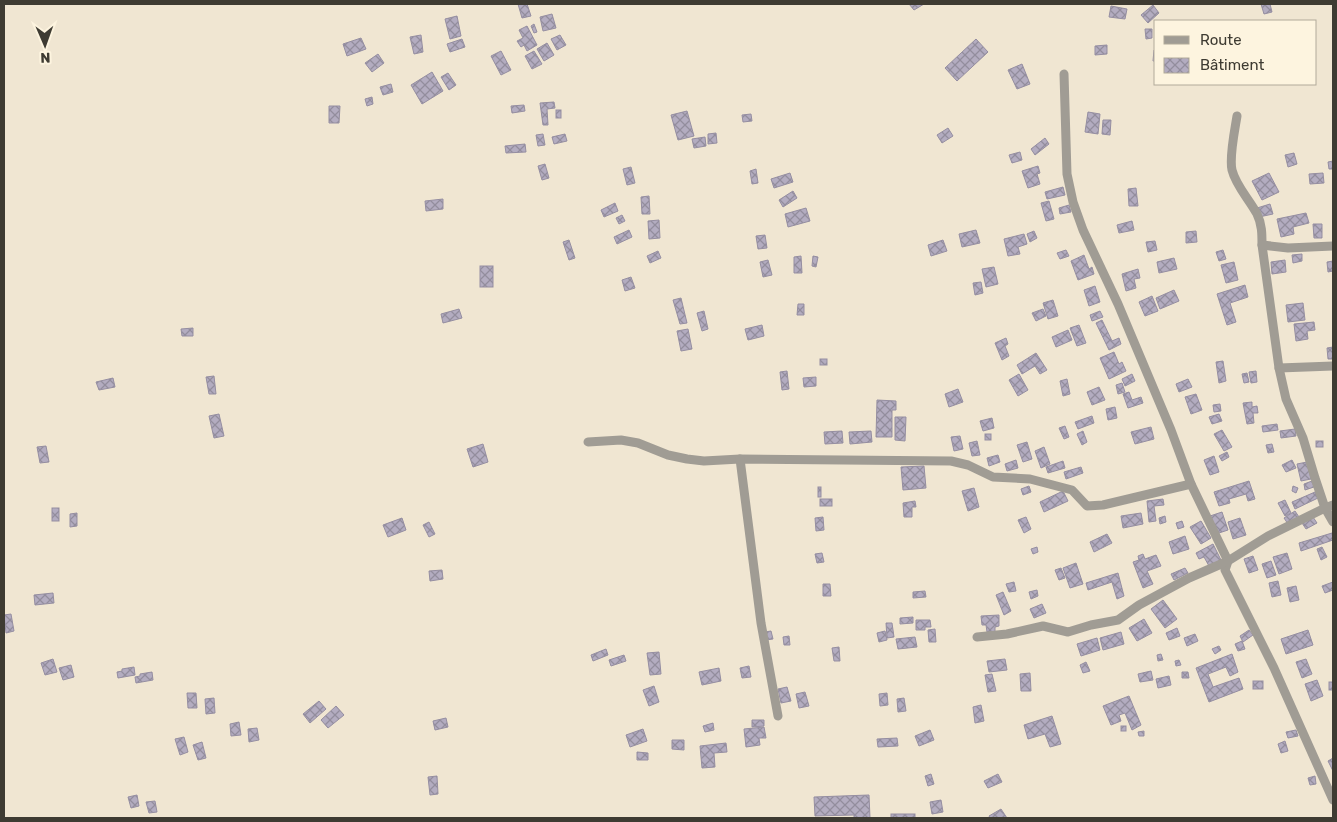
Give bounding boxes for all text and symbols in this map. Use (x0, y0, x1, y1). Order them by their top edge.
north arrow (20, 20, 70, 70)
legend (1154, 20, 1317, 85)
text: Route (1200, 31, 1242, 49)
text: N (40, 49, 51, 66)
text: Bâtiment (1200, 56, 1264, 74)

